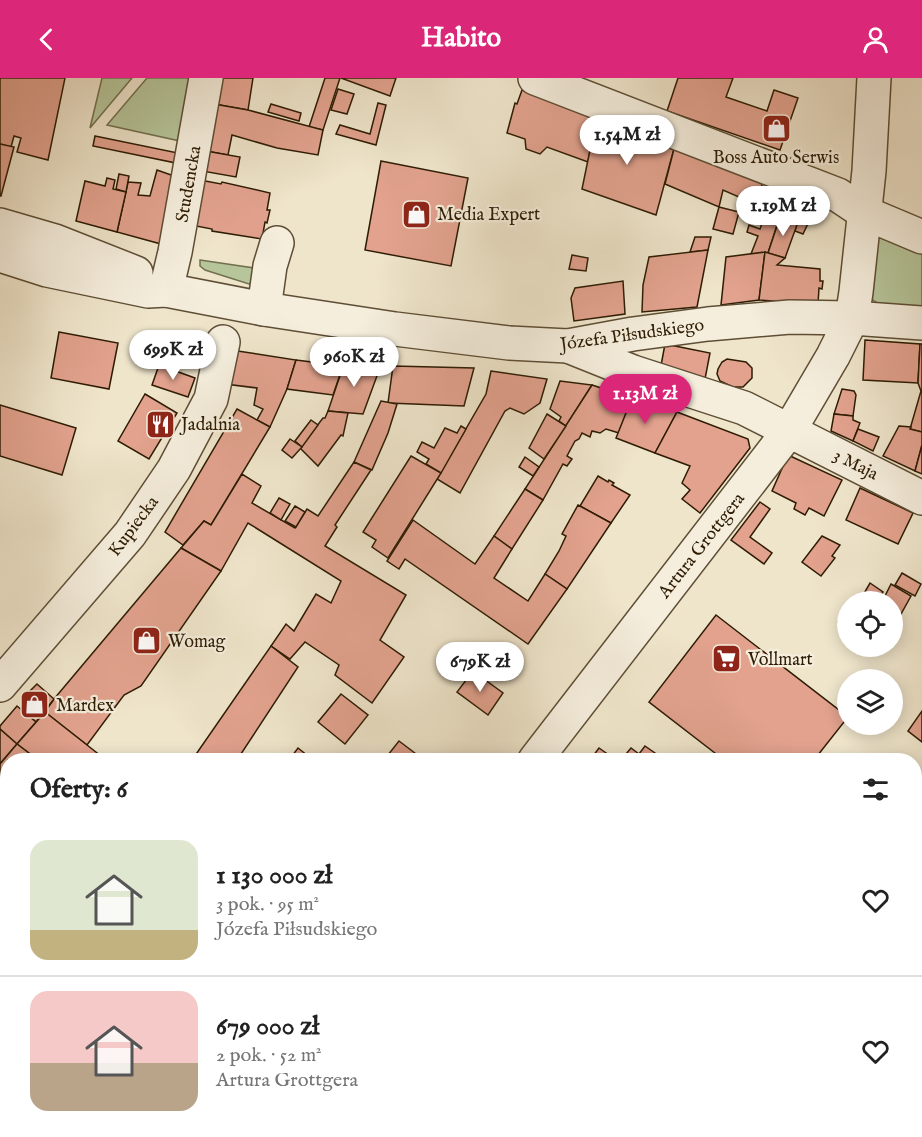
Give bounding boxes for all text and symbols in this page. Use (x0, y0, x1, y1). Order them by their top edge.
text: Habito (421, 22, 501, 56)
icon: back (30, 23, 63, 56)
icon: person (859, 23, 892, 56)
shop icon: Boss Auto Serwis (760, 112, 792, 144)
pin: 1.54M zł (565, 115, 689, 166)
text: 1.54M zł (594, 122, 660, 147)
street label: Studencka (171, 144, 208, 224)
place label: Boss Auto Serwis (713, 147, 839, 170)
pin: 1.19M zł (721, 186, 845, 237)
text: 1.19M zł (750, 193, 816, 218)
shop icon: Media Expert (400, 198, 432, 230)
place label: Media Expert (437, 204, 540, 227)
street label: Józefa Piłsudskiego (557, 314, 706, 357)
pin: 699K zł (118, 330, 228, 381)
text: 699K zł (143, 337, 203, 362)
pin: 960K zł (299, 337, 409, 388)
text: 960K zł (324, 344, 384, 369)
pin: 1.13M zł (583, 374, 707, 425)
text: 1.13M zł (613, 381, 677, 406)
restaurant icon: Jadalnia (144, 408, 176, 440)
place label: Jadalnia (179, 414, 240, 437)
street label: 3 Maja (829, 444, 882, 486)
street label: Artura Grottgera (653, 488, 751, 604)
street label: Kupiecka (104, 492, 165, 562)
map controls (837, 591, 903, 735)
button: locate (837, 591, 903, 657)
shop icon: Womag (131, 625, 163, 657)
place label: Womag (168, 631, 226, 654)
pin: 679K zł (425, 642, 535, 693)
supermarket icon: Vollmart (711, 643, 743, 675)
text: 679K zł (450, 649, 510, 674)
place label: Vollmart (747, 649, 813, 672)
button: layers (837, 669, 903, 735)
shop icon: Mardex (19, 689, 51, 721)
place label: Mardex (56, 695, 114, 718)
text: Oferty: 6 (30, 773, 127, 806)
icon: filters (859, 773, 892, 806)
text: 1 130 000 zł (216, 859, 332, 892)
icon: home (78, 864, 150, 936)
icon: heart (859, 884, 892, 917)
text: 3 pok. · 95 m² (216, 892, 319, 917)
text: Józefa Piłsudskiego (216, 917, 377, 942)
text: 679 000 zł (216, 1010, 319, 1043)
icon: home (78, 1015, 150, 1087)
icon: heart (859, 1035, 892, 1068)
text: 2 pok. · 52 m² (216, 1043, 322, 1068)
text: Artura Grottgera (216, 1068, 358, 1093)

